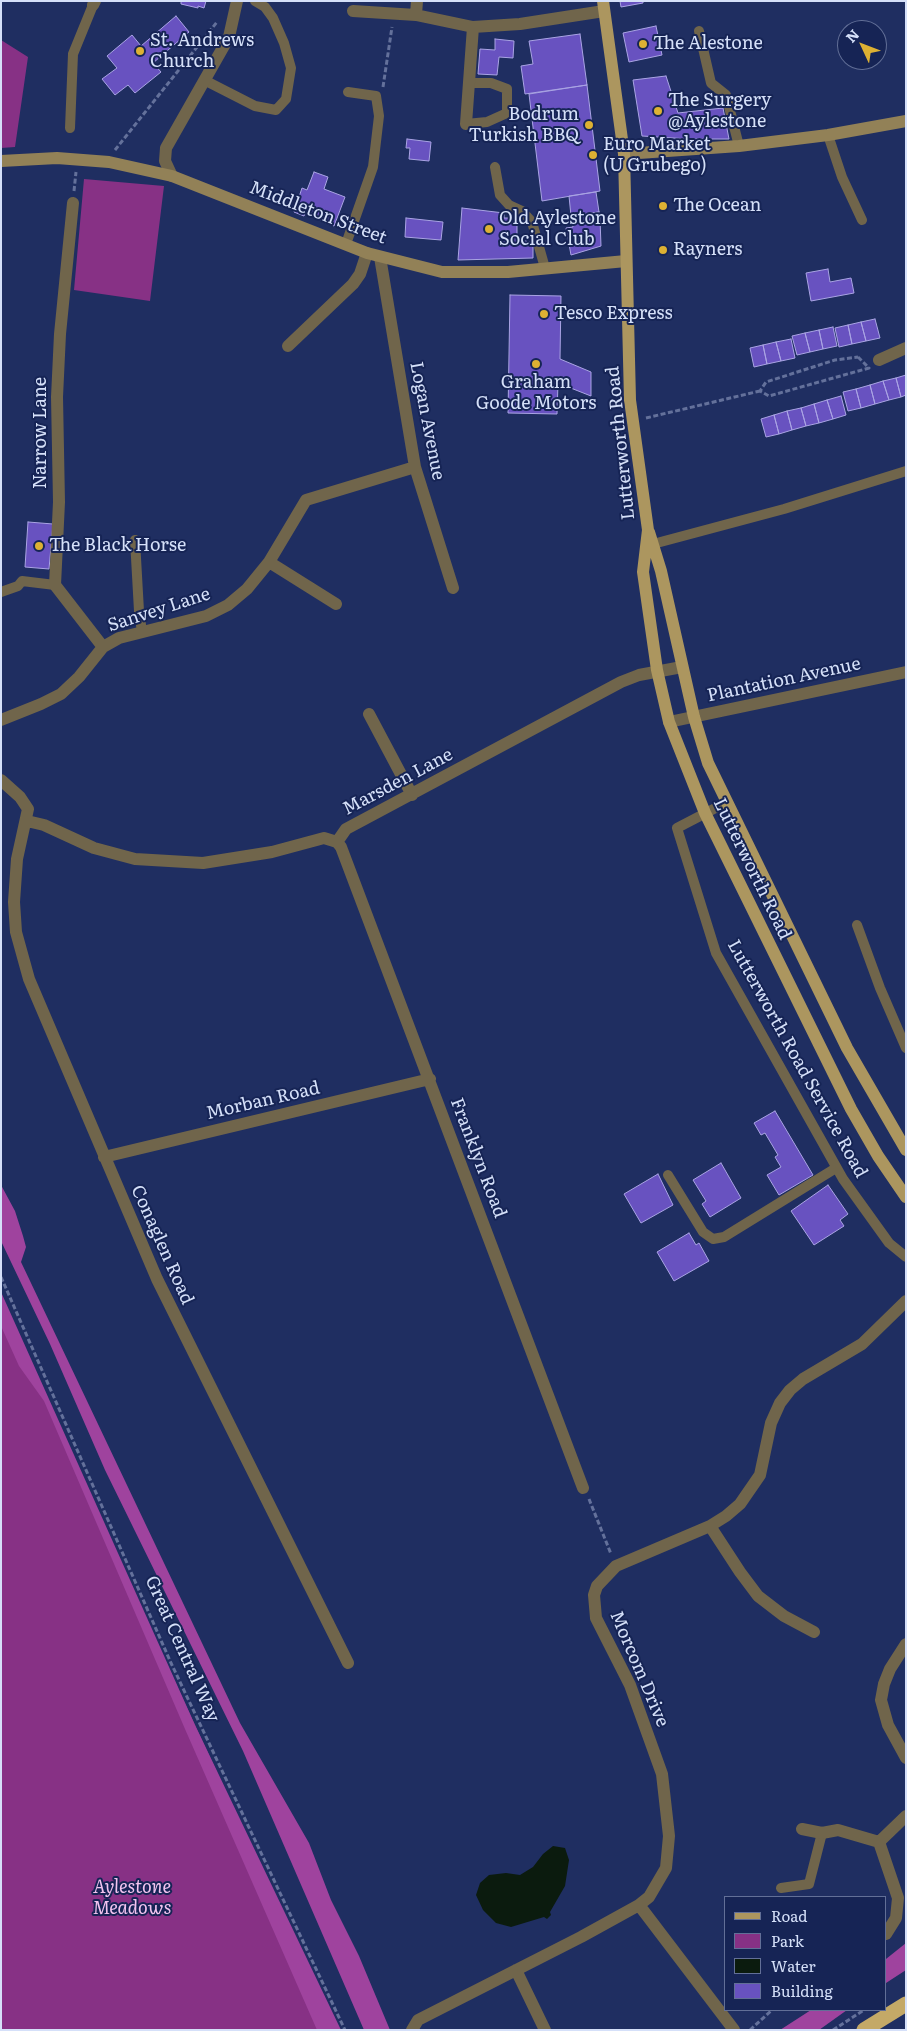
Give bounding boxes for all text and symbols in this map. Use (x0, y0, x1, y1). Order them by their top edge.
north arrow (837, 20, 887, 70)
text: N (840, 24, 863, 47)
place label: St. Andrews Church (150, 30, 254, 72)
place label: The Alestone (653, 33, 763, 55)
marker: The Alestone (637, 38, 649, 50)
marker: St. Andrews Church (134, 45, 146, 57)
place label: The Surgery @Aylestone (668, 90, 771, 132)
place label: Bodrum Turkish BBQ (468, 104, 579, 146)
marker: The Surgery @Aylestone (652, 105, 664, 117)
marker: Bodrum Turkish BBQ (583, 119, 595, 131)
place label: Euro Market (U Grubego) (603, 134, 711, 176)
marker: Euro Market (U Grubego) (587, 149, 599, 161)
street label: Middleton Street (246, 177, 390, 249)
place label: The Ocean (673, 195, 761, 217)
marker: The Ocean (657, 200, 669, 212)
place label: Old Aylestone Social Club (499, 208, 616, 250)
marker: Old Aylestone Social Club (483, 223, 495, 235)
place label: Rayners (673, 239, 742, 261)
marker: Rayners (657, 244, 669, 256)
place label: Tesco Express (554, 303, 673, 325)
marker: Tesco Express (538, 308, 550, 320)
marker: Graham Goode Motors (530, 358, 542, 370)
street label: Logan Avenue (405, 360, 449, 482)
street label: Lutterworth Road (602, 365, 640, 521)
place label: Graham Goode Motors (476, 372, 596, 414)
street label: Narrow Lane (30, 377, 52, 489)
place label: The Black Horse (49, 535, 186, 557)
marker: The Black Horse (33, 540, 45, 552)
street label: Sanvey Lane (105, 583, 213, 637)
street label: Plantation Avenue (705, 653, 863, 707)
street label: Marsden Lane (339, 744, 457, 820)
street label: Lutterworth Road (708, 795, 796, 943)
street label: Lutterworth Road Service Road (722, 936, 872, 1182)
street label: Morban Road (204, 1077, 322, 1125)
street label: Franklyn Road (445, 1095, 511, 1221)
street label: Conaglen Road (126, 1182, 198, 1308)
street label: Great Central Way (140, 1573, 224, 1725)
street label: Morcom Drive (605, 1608, 673, 1730)
park label: Aylestone Meadows (93, 1877, 171, 1920)
legend (724, 1896, 887, 2011)
text: Road (771, 1904, 807, 1927)
text: Park (771, 1929, 804, 1952)
text: Water (771, 1954, 816, 1977)
text: Building (771, 1979, 833, 2002)

